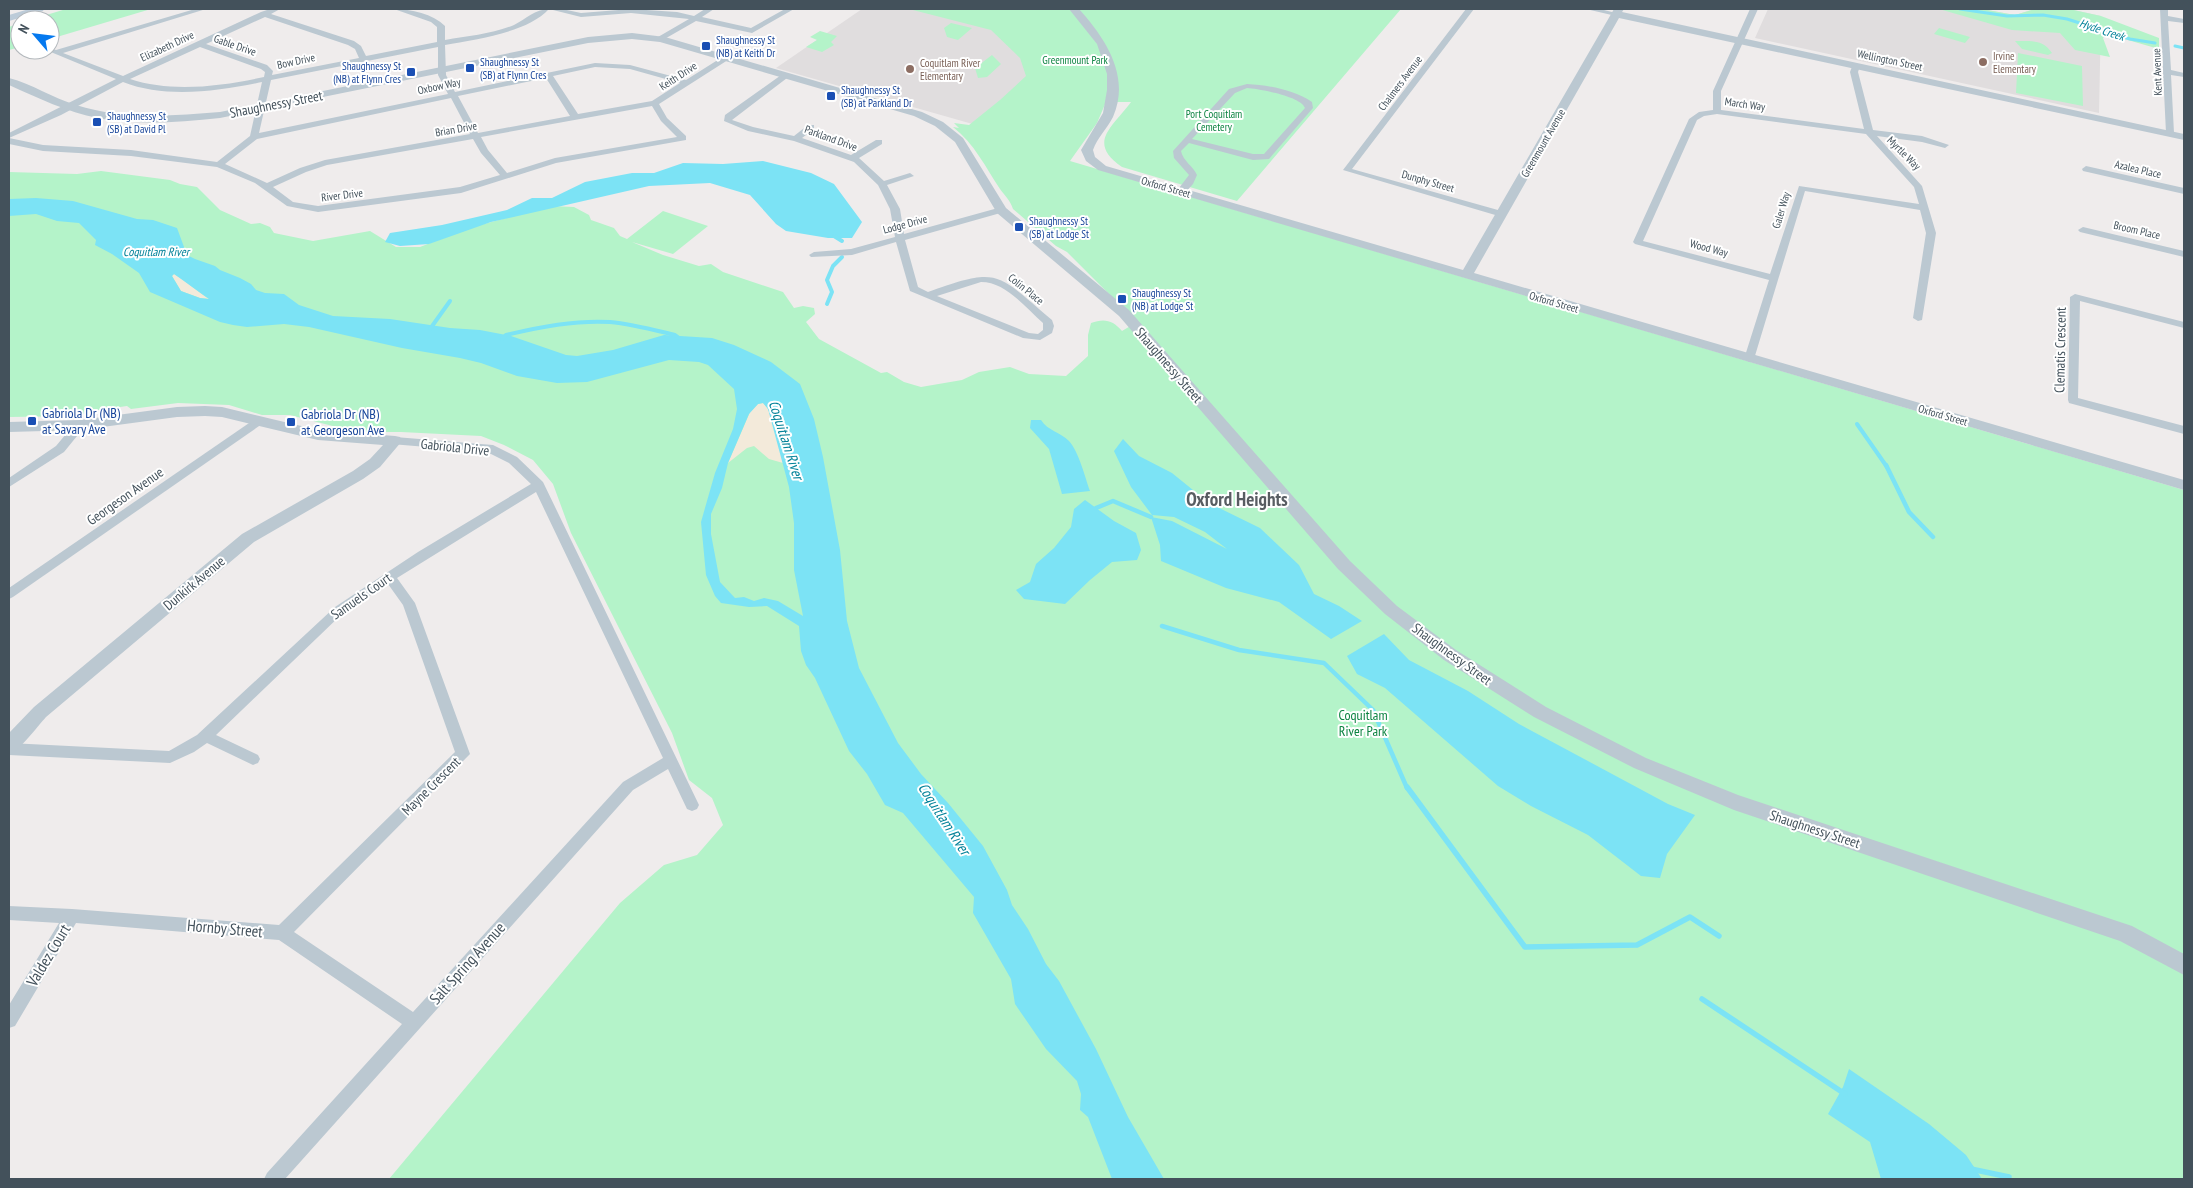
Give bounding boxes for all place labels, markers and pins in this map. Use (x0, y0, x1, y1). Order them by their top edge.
place label: Shaughnessy St (NB) at Keith Dr (716, 33, 775, 60)
marker: Shaughnessy St (NB) at Keith Dr (700, 40, 712, 52)
place label: Irvine Elementary (1993, 49, 2037, 76)
place label: Shaughnessy St (SB) at Flynn Cres (480, 55, 547, 82)
place label: Coquitlam River Elementary (920, 56, 980, 83)
marker: Irvine Elementary (1977, 56, 1989, 68)
place label: Shaughnessy St (NB) at Flynn Cres (333, 59, 401, 86)
marker: Shaughnessy St (SB) at Flynn Cres (464, 62, 476, 74)
marker: Coquitlam River Elementary (904, 63, 916, 75)
marker: Shaughnessy St (NB) at Flynn Cres (405, 66, 417, 78)
place label: Shaughnessy St (SB) at Parkland Dr (841, 83, 912, 110)
marker: Shaughnessy St (SB) at Parkland Dr (825, 90, 837, 102)
place label: Shaughnessy St (SB) at David Pl (107, 109, 166, 136)
marker: Shaughnessy St (SB) at David Pl (91, 116, 103, 128)
place label: Shaughnessy St (SB) at Lodge St (1029, 214, 1089, 241)
marker: Shaughnessy St (SB) at Lodge St (1013, 221, 1025, 233)
place label: Shaughnessy St (NB) at Lodge St (1132, 286, 1193, 313)
marker: Shaughnessy St (NB) at Lodge St (1116, 293, 1128, 305)
place label: Gabriola Dr (NB) at Savary Ave (42, 404, 121, 438)
place label: Gabriola Dr (NB) at Georgeson Ave (301, 405, 385, 439)
marker: Gabriola Dr (NB) at Savary Ave (26, 415, 38, 427)
marker: Gabriola Dr (NB) at Georgeson Ave (285, 416, 297, 428)

